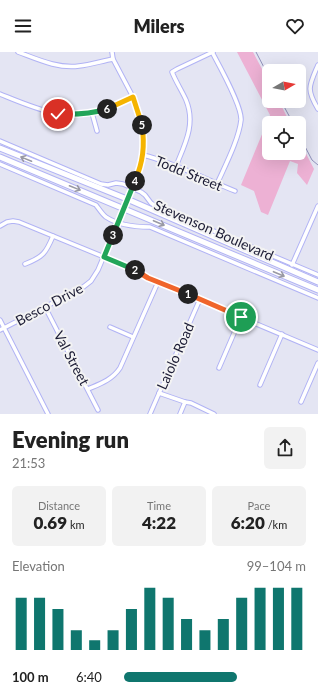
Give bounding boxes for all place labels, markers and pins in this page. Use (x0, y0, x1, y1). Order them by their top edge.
pin (41, 97, 75, 131)
pin: 6 (97, 99, 117, 119)
pin: 5 (132, 115, 152, 135)
pin: 4 (125, 171, 145, 191)
pin: 3 (103, 225, 123, 245)
pin: 2 (125, 260, 145, 280)
pin: 1 (178, 284, 198, 304)
pin (224, 300, 258, 334)

